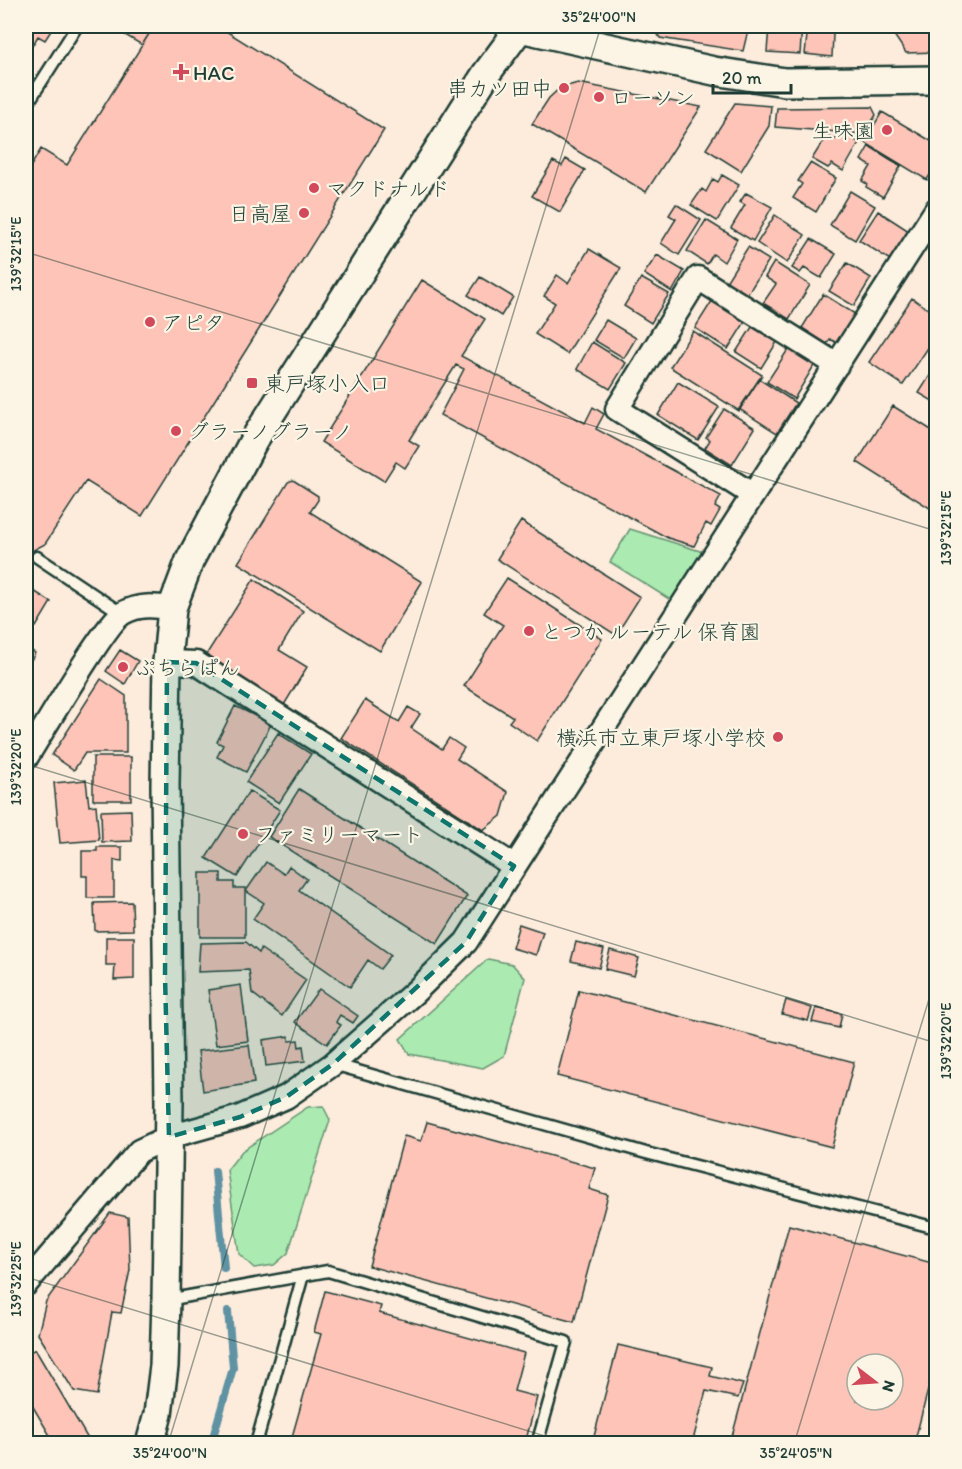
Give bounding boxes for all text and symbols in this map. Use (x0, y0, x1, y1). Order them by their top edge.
text: 35°24'00"N (562, 8, 636, 26)
scale bar (713, 57, 791, 95)
place label: HAC (193, 60, 234, 85)
marker: HAC (174, 65, 188, 79)
text: 20 m (722, 67, 762, 89)
place label: 串カツ田中 (447, 76, 552, 101)
marker: 串カツ田中 (557, 81, 571, 95)
place label: ローソン (611, 85, 695, 110)
marker: ローソン (592, 90, 606, 104)
place label: 生味園 (812, 118, 875, 143)
marker: 生味園 (880, 123, 894, 137)
place label: マクドナルド (326, 176, 450, 201)
marker: マクドナルド (307, 181, 321, 195)
place label: 日高屋 (229, 201, 292, 226)
marker: 日高屋 (297, 206, 311, 220)
text: 139°32'15"E (7, 217, 25, 291)
place label: アピタ (162, 310, 225, 335)
marker: アピタ (143, 315, 157, 329)
place label: 東戸塚小入口 (264, 371, 390, 396)
marker: 東戸塚小入口 (245, 376, 259, 390)
place label: グラーノグラーノ (188, 419, 353, 444)
marker: グラーノグラーノ (169, 424, 183, 438)
text: 139°32'15"E (937, 491, 955, 565)
place label: とつか ルーテル 保育園 (541, 619, 760, 644)
marker: とつか ルーテル 保育園 (522, 624, 536, 638)
place label: ぷちらぱん (135, 655, 240, 680)
marker: ぷちらぱん (116, 660, 130, 674)
place label: 横浜市立東戸塚小学校 (556, 725, 766, 750)
text: 139°32'20"E (7, 728, 25, 806)
marker: 横浜市立東戸塚小学校 (771, 730, 785, 744)
place label: ファミリーマート (255, 822, 423, 847)
marker: ファミリーマート (236, 827, 250, 841)
text: 139°32'20"E (937, 1002, 955, 1080)
text: 139°32'25"E (7, 1241, 25, 1317)
north arrow (845, 1352, 905, 1412)
text: N (878, 1378, 900, 1394)
text: 35°24'00"N (133, 1444, 207, 1462)
text: 35°24'05"N (760, 1444, 832, 1462)

